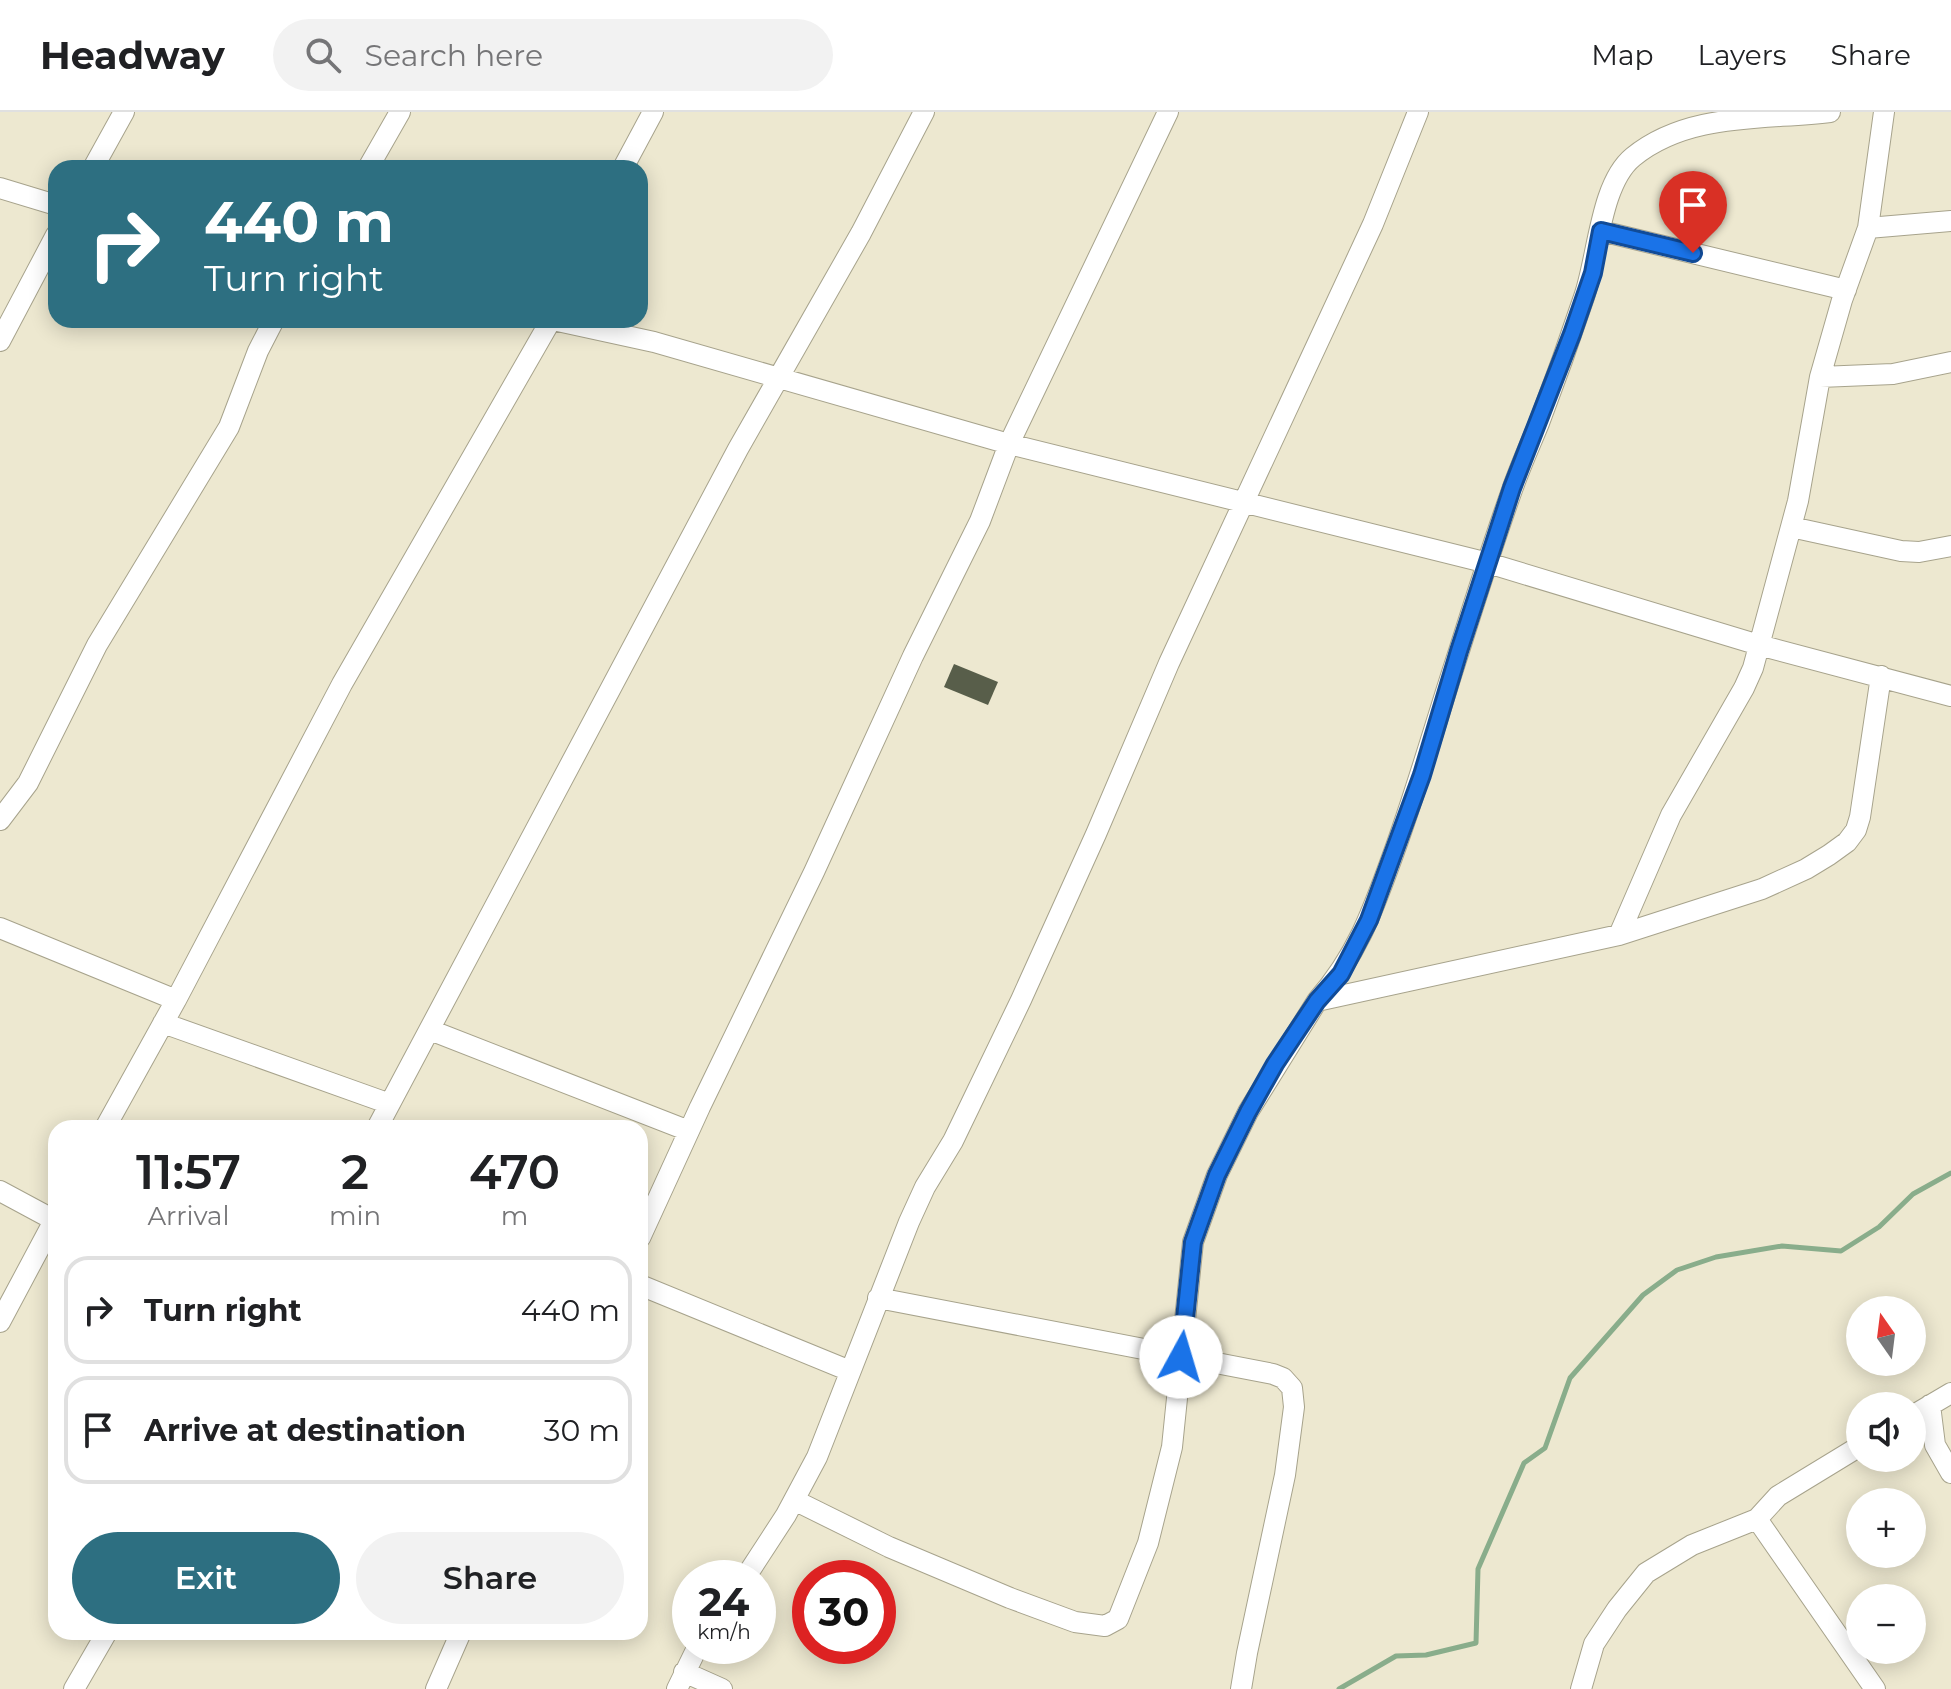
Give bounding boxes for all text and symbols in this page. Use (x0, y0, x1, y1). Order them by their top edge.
search box (273, 19, 833, 91)
text: Headway (40, 32, 225, 79)
icon: search (301, 33, 345, 77)
text: Search here (365, 37, 543, 74)
text: Map (1591, 38, 1654, 72)
text: Layers (1698, 38, 1787, 72)
text: Share (1831, 38, 1911, 72)
pin (1659, 171, 1727, 253)
icon: arrive (1671, 183, 1715, 227)
text: 440 m (204, 188, 394, 256)
icon: right (72, 192, 176, 296)
text: Turn right (204, 256, 384, 300)
text: 11:57 (136, 1143, 241, 1201)
text: 2 (341, 1143, 369, 1201)
text: 470 (469, 1143, 560, 1201)
text: Arrival (147, 1200, 229, 1232)
text: min (329, 1200, 381, 1232)
text: m (501, 1200, 528, 1232)
icon: right (76, 1288, 120, 1332)
text: Turn right (144, 1292, 301, 1329)
text: 440 m (521, 1292, 620, 1329)
north arrow (1846, 1296, 1926, 1376)
map controls (1846, 1296, 1926, 1664)
position arrow (1139, 1315, 1223, 1399)
button: sound (1846, 1392, 1926, 1472)
icon: arrive (76, 1408, 120, 1452)
text: Arrive at destination (144, 1412, 466, 1449)
text: 30 m (544, 1412, 620, 1449)
button: + (1846, 1488, 1926, 1568)
button: Exit (72, 1532, 340, 1624)
button: Share (356, 1532, 624, 1624)
speed limit sign: 30 (792, 1560, 896, 1664)
text: 24 (699, 1577, 749, 1626)
button: − (1846, 1584, 1926, 1664)
text: km/h (697, 1620, 751, 1644)

